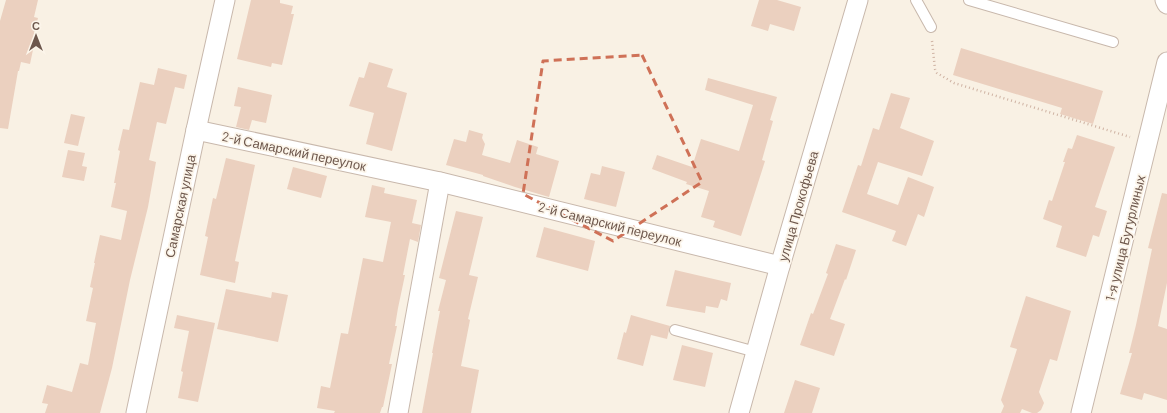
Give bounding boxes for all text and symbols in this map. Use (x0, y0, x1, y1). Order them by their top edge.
north arrow (16, 16, 56, 56)
text: С (32, 19, 40, 32)
street label: 2-й Самарский переулок (221, 128, 368, 174)
street label: улица Прокофьева (775, 148, 822, 263)
street label: Самарская улица (161, 152, 199, 259)
street label: 1-я улица Бутурлиных (1102, 173, 1149, 303)
street label: 2-й Самарский переулок (537, 198, 683, 250)

